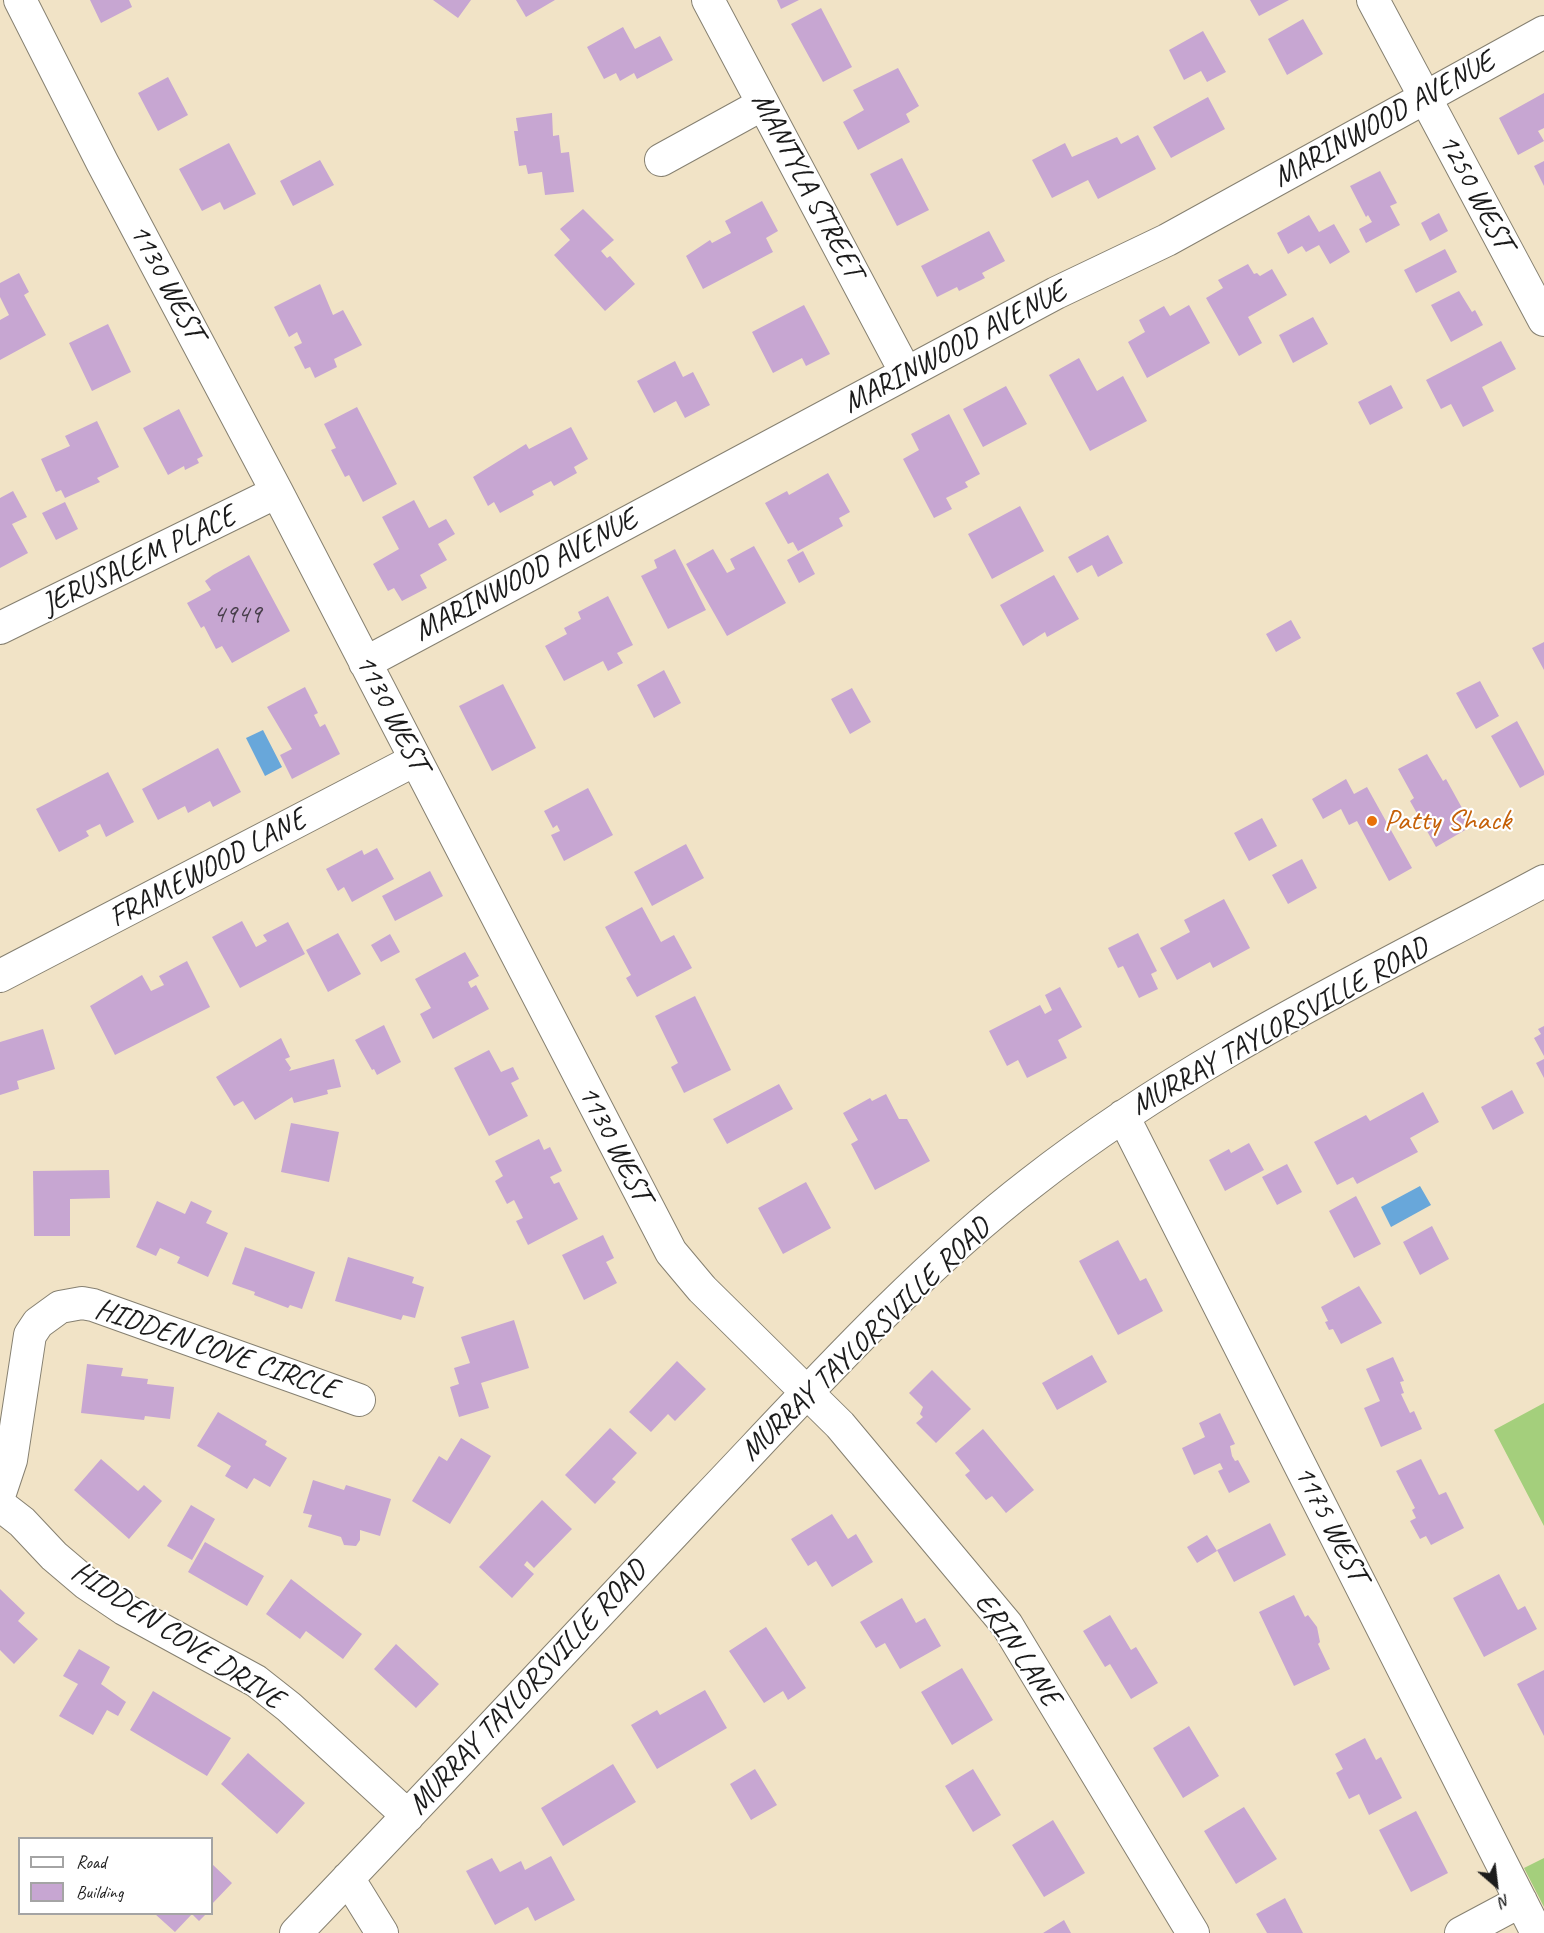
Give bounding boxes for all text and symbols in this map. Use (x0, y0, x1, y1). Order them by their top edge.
street label: MARINWOOD AVENUE (1267, 44, 1501, 196)
street label: MANTYLA STREET (743, 87, 871, 285)
street label: 1250 WEST (1429, 128, 1521, 256)
street label: 1130 WEST (120, 218, 212, 346)
street label: MARINWOOD AVENUE (837, 274, 1073, 422)
street label: JERUSALEM PLACE (36, 499, 242, 623)
street label: MARINWOOD AVENUE (408, 502, 644, 650)
house number: 4949 (213, 599, 261, 631)
street label: 1130 WEST (346, 649, 436, 777)
street label: FRAMEWOOD LANE (103, 802, 313, 936)
place label: Patty Shack (1384, 803, 1511, 839)
marker: Patty Shack (1365, 814, 1379, 828)
street label: MURRAY TAYLORSVILLE ROAD (1125, 930, 1435, 1124)
street label: 1130 WEST (569, 1080, 659, 1208)
street label: MURRAY TAYLORSVILLE ROAD (733, 1211, 999, 1469)
street label: HIDDEN COVE CIRCLE (90, 1292, 342, 1408)
street label: 1175 WEST (1285, 1460, 1375, 1588)
street label: MURRAY TAYLORSVILLE ROAD (401, 1553, 655, 1823)
street label: HIDDEN COVE DRIVE (64, 1554, 290, 1718)
street label: ERIN LANE (966, 1586, 1068, 1714)
legend (18, 1837, 213, 1915)
text: Road (76, 1851, 106, 1873)
north arrow (1466, 1855, 1526, 1915)
text: Building (76, 1881, 123, 1903)
text: N (1495, 1890, 1514, 1912)

